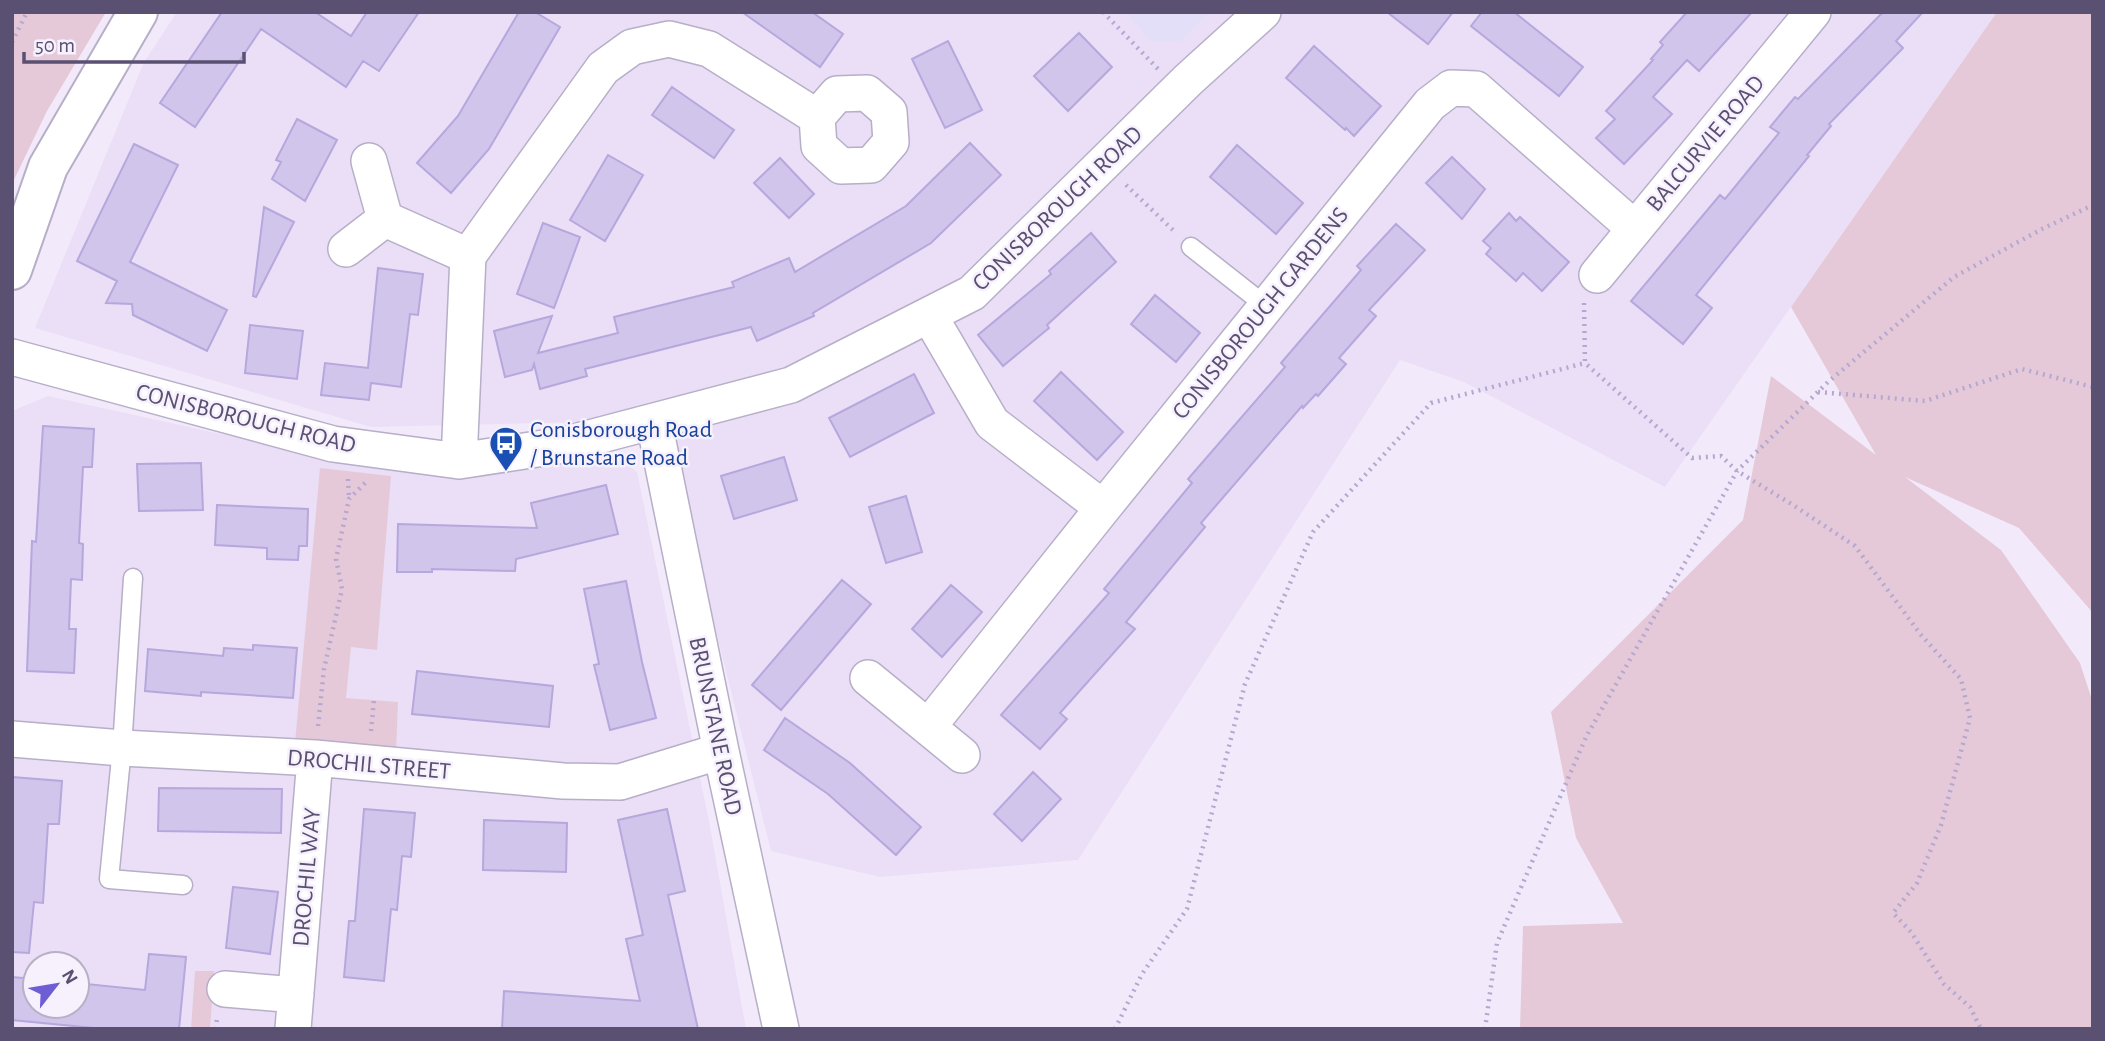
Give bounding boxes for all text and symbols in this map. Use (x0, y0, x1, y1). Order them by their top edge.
scale bar (24, 21, 245, 65)
text: 50 m (35, 35, 75, 56)
street label: BALCURVIE ROAD (1642, 71, 1769, 216)
street label: CONISBOROUGH ROAD (968, 122, 1147, 296)
street label: CONISBOROUGH GARDENS (1168, 203, 1353, 424)
street label: CONISBOROUGH ROAD (133, 380, 358, 458)
place label: Conisborough Road / Brunstane Road (530, 418, 712, 470)
bus stop icon: Conisborough Road / Brunstane Road (487, 424, 525, 473)
street label: BRUNSTANE ROAD (684, 635, 746, 818)
street label: DROCHIL STREET (286, 746, 452, 784)
street label: DROCHIL WAY (289, 806, 325, 948)
north arrow (21, 950, 91, 1020)
text: N (58, 966, 81, 988)

